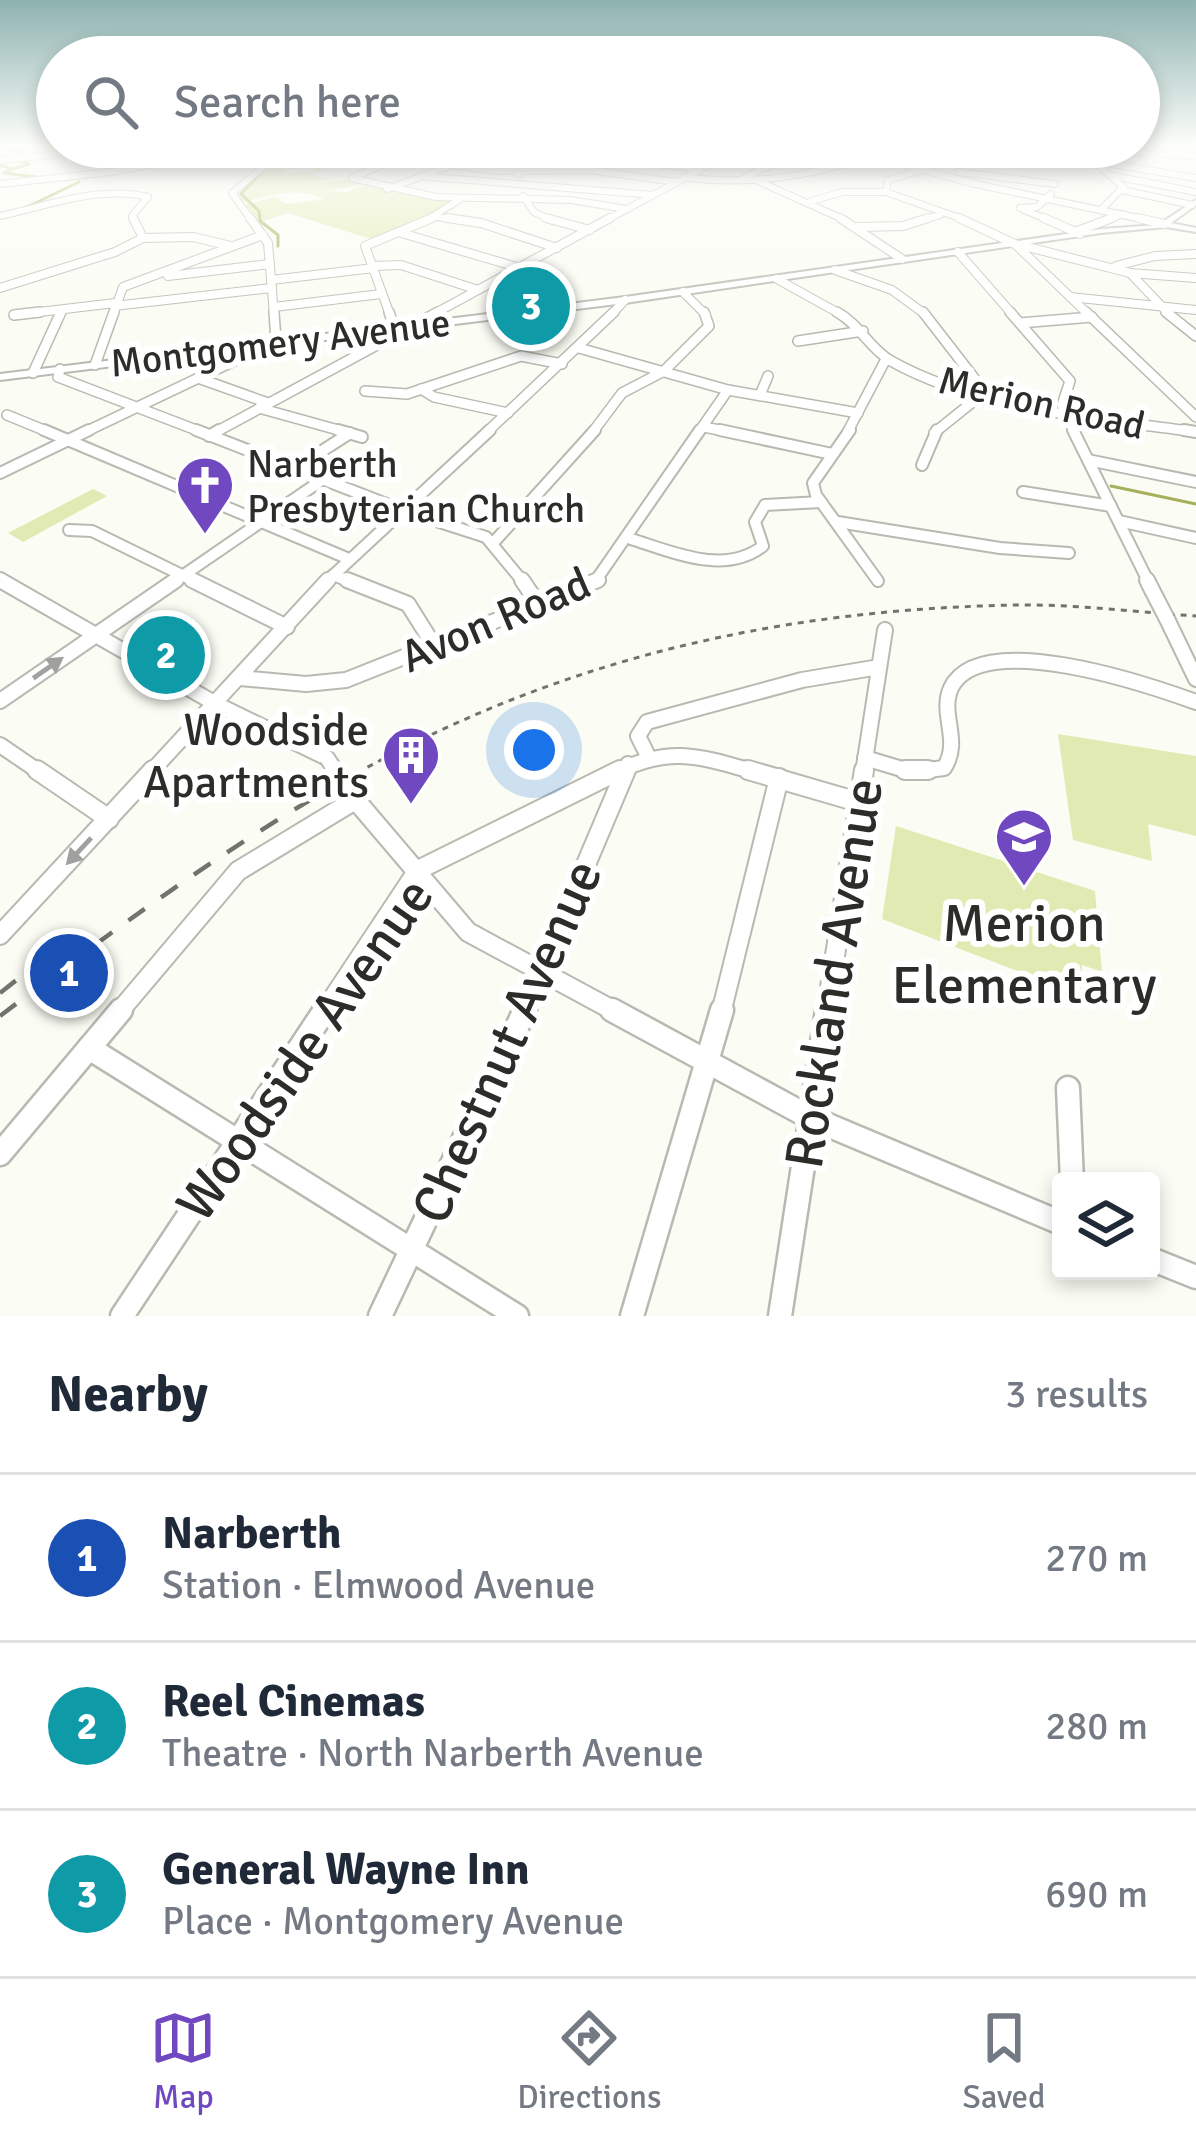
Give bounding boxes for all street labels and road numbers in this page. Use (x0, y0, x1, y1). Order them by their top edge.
street label: Montgomery Avenue (107, 298, 453, 388)
street label: Merion Road (934, 356, 1150, 450)
street label: Avon Road (392, 556, 599, 685)
street label: Rockland Avenue (771, 774, 898, 1173)
street label: Chestnut Avenue (397, 850, 617, 1233)
street label: Woodside Avenue (162, 865, 448, 1234)

